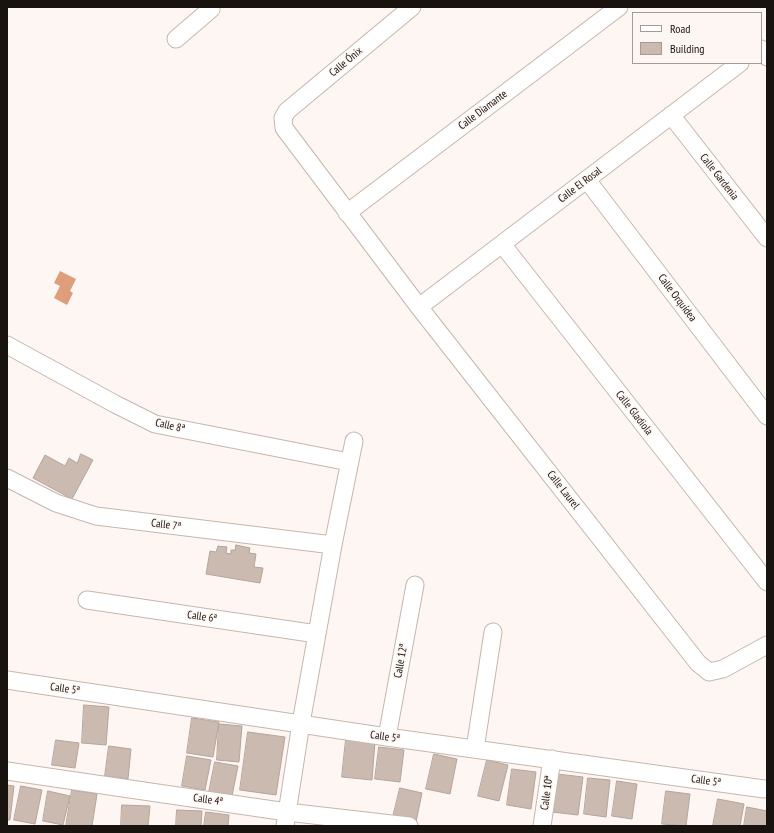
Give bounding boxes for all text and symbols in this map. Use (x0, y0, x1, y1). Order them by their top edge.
legend (632, 12, 762, 64)
text: Road (670, 21, 690, 36)
text: Building (670, 41, 705, 56)
street label: Calle Ónix (327, 44, 365, 80)
street label: Calle Diamante (456, 87, 510, 133)
street label: Calle Gardenia (697, 151, 741, 203)
street label: Calle El Rosal (556, 164, 604, 206)
street label: Calle Orquídea (655, 272, 699, 324)
street label: Calle Gladiola (613, 388, 655, 438)
street label: Calle 8ª (154, 416, 186, 436)
street label: Calle Laurel (544, 468, 582, 512)
street label: Calle 7ª (150, 517, 182, 533)
street label: Calle 6ª (186, 608, 218, 626)
street label: Calle 12ª (391, 643, 411, 679)
street label: Calle 5ª (49, 680, 81, 698)
street label: Calle 5ª (369, 728, 401, 746)
street label: Calle 5ª (690, 772, 722, 790)
street label: Calle 10ª (538, 775, 556, 811)
street label: Calle 4ª (192, 791, 224, 809)

